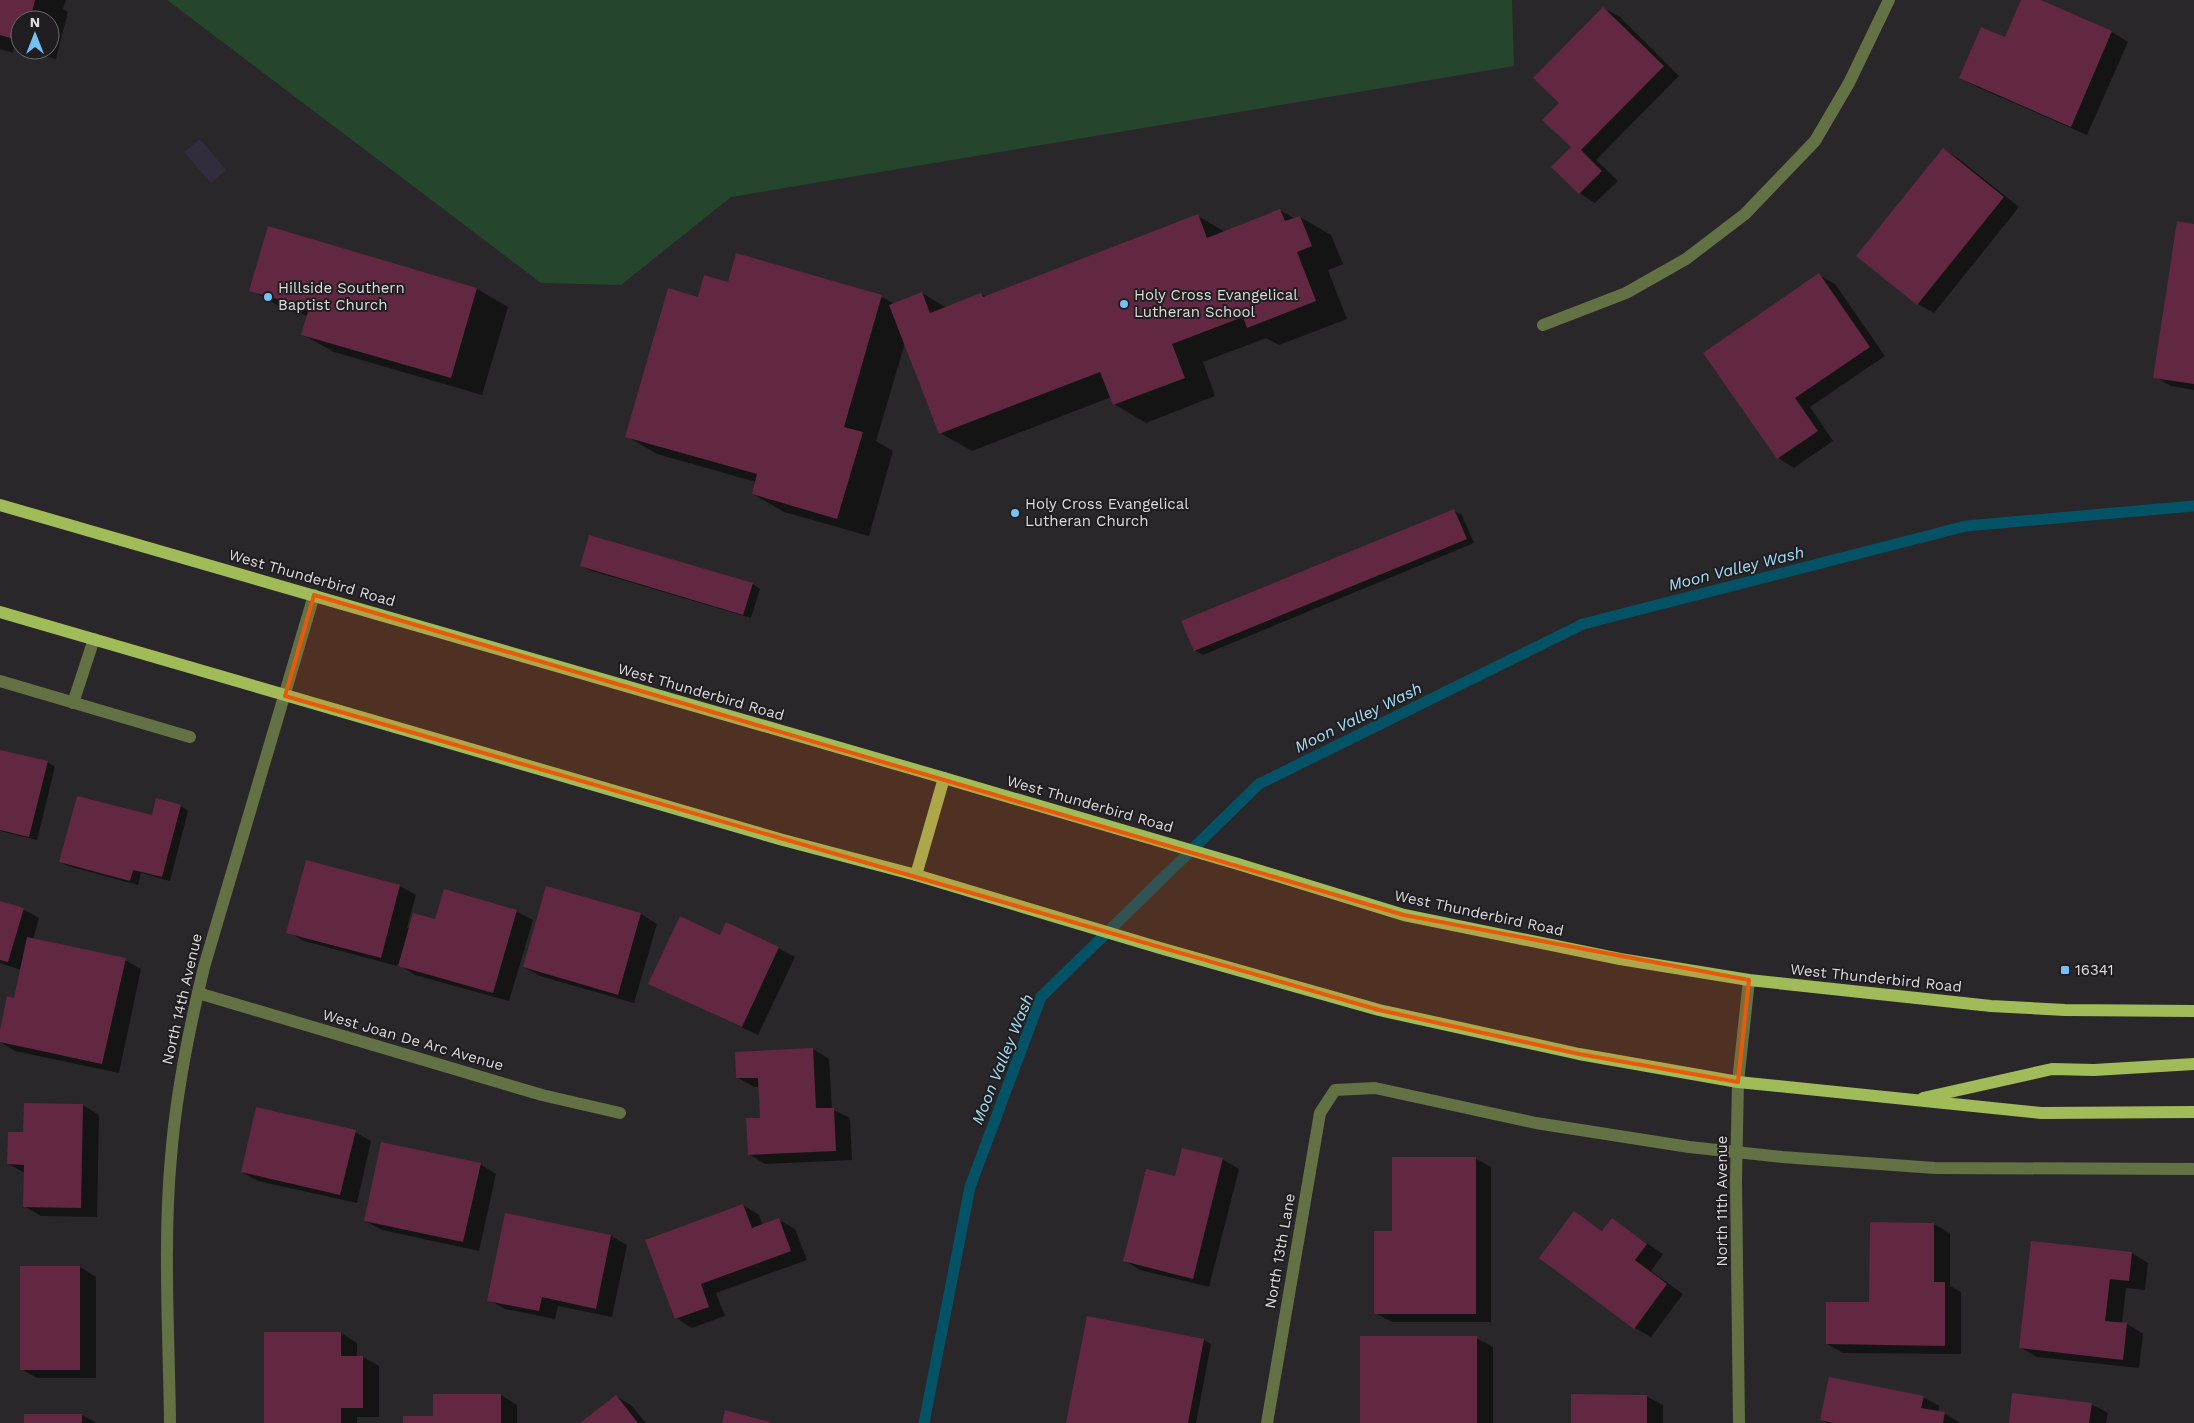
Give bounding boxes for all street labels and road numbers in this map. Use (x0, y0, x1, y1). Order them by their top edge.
street label: West Thunderbird Road (227, 546, 397, 610)
street label: West Thunderbird Road (616, 660, 786, 724)
street label: West Thunderbird Road (1005, 772, 1175, 836)
street label: West Thunderbird Road (1393, 886, 1565, 940)
street label: North 14th Avenue (158, 932, 206, 1066)
street label: West Thunderbird Road (1789, 960, 1963, 996)
street label: West Joan De Arc Avenue (320, 1006, 506, 1074)
street label: North 11th Avenue (1713, 1136, 1731, 1266)
street label: North 13th Lane (1261, 1192, 1299, 1310)

